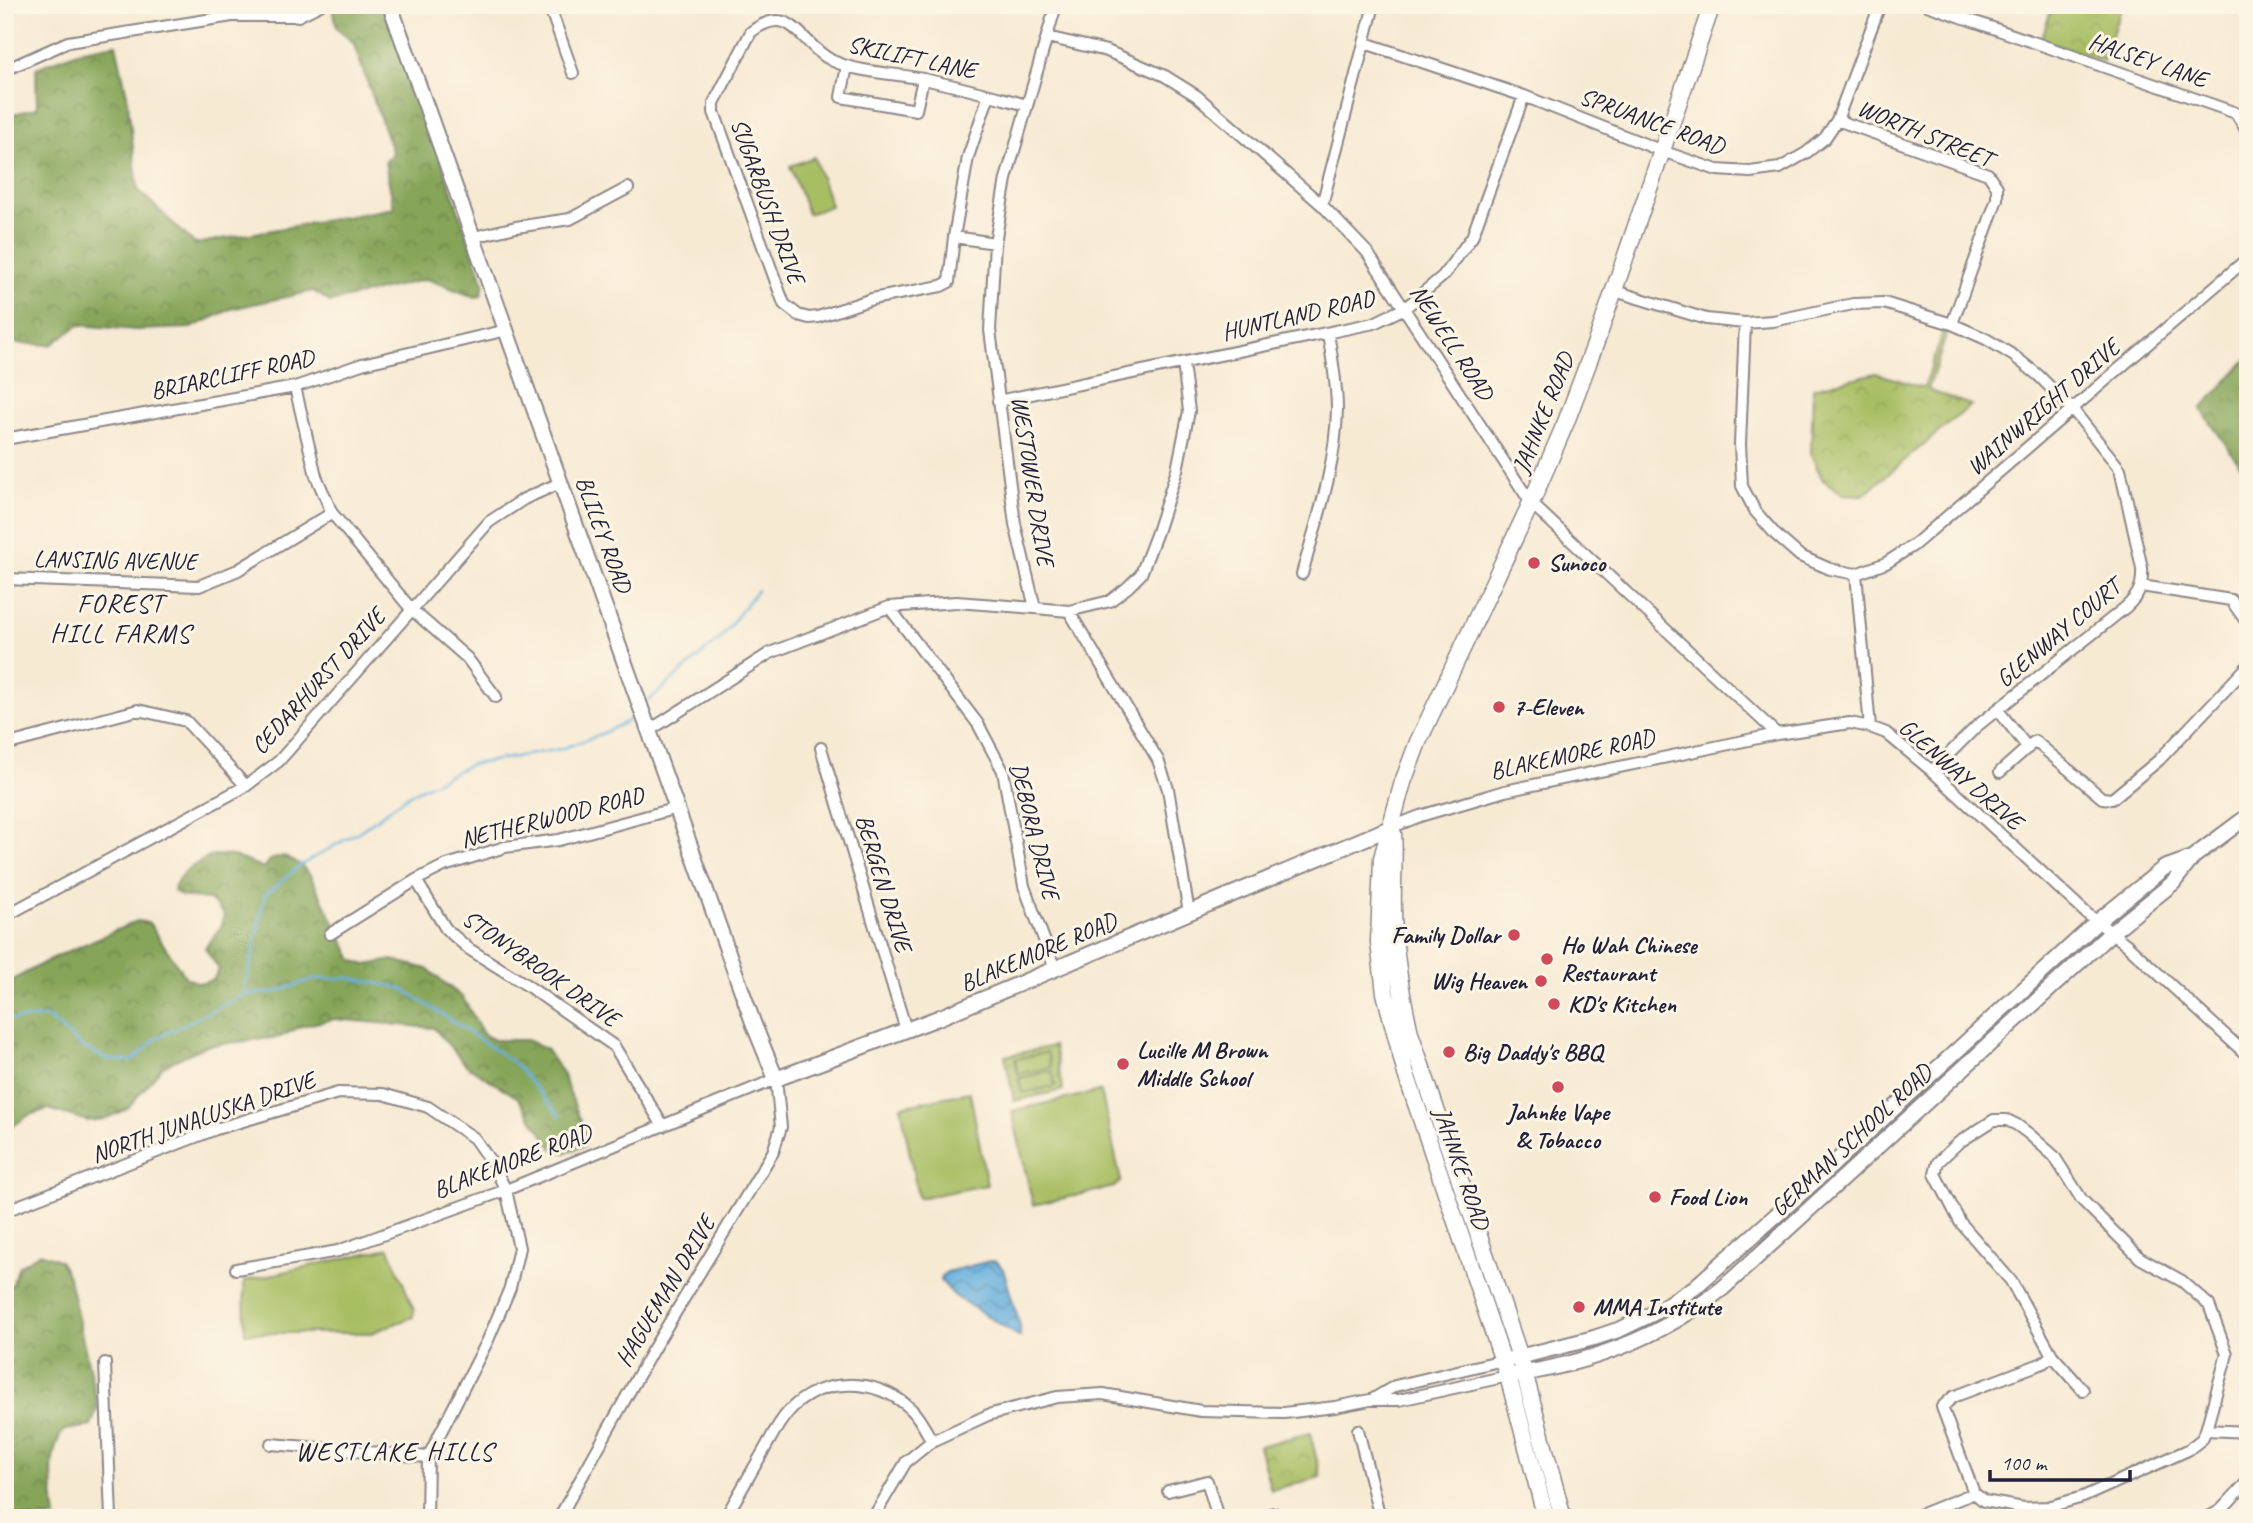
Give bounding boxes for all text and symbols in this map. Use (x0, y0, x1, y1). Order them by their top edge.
street label: HALSEY LANE (2085, 26, 2214, 95)
street label: SKILIFT LANE (845, 29, 982, 86)
street label: SPRUANCE ROAD (1576, 81, 1730, 162)
street label: WORTH STREET (1853, 92, 2002, 176)
street label: SUGARBUSH DRIVE (724, 114, 813, 290)
street label: NEWELL ROAD (1404, 279, 1502, 407)
street label: HUNTLAND ROAD (1219, 282, 1379, 347)
street label: WAINWRIGHT DRIVE (1960, 331, 2128, 482)
street label: BRIARCLIFF ROAD (148, 342, 318, 406)
street label: JAHNKE ROAD (1505, 347, 1581, 478)
street label: WESTOWER DRIVE (1005, 394, 1062, 571)
street label: BLILEY ROAD (569, 472, 640, 598)
street label: LANSING AVENUE (33, 544, 200, 576)
place label: Sunoco (1548, 548, 1608, 578)
marker: Sunoco (1526, 555, 1542, 571)
street label: GLENWAY COURT (1990, 569, 2131, 694)
district label: FOREST HILL FARMS (50, 587, 195, 650)
street label: CEDARHURST DRIVE (245, 600, 393, 760)
place label: 7-Eleven (1513, 692, 1586, 722)
marker: 7-Eleven (1491, 699, 1507, 715)
street label: GLENWAY DRIVE (1893, 712, 2032, 838)
street label: BLAKEMORE ROAD (1487, 722, 1659, 786)
street label: DEBORA DRIVE (1004, 760, 1067, 905)
street label: NETHERWOOD ROAD (457, 779, 649, 854)
street label: BERGEN DRIVE (849, 811, 920, 958)
street label: STONYBROOK DRIVE (457, 903, 627, 1035)
street label: BLAKEMORE ROAD (955, 905, 1123, 998)
place label: Family Dollar (1392, 920, 1502, 950)
marker: Family Dollar (1506, 927, 1522, 943)
place label: Ho Wah Chinese Restaurant (1561, 930, 1699, 988)
marker: Ho Wah Chinese Restaurant (1539, 951, 1555, 967)
place label: Wig Heaven (1431, 966, 1529, 996)
marker: Wig Heaven (1533, 973, 1549, 989)
place label: KD's Kitchen (1568, 989, 1677, 1019)
marker: KD's Kitchen (1546, 996, 1562, 1012)
place label: Lucille M Brown Middle School (1137, 1035, 1269, 1093)
place label: Big Daddy's BBQ (1463, 1037, 1606, 1067)
marker: Big Daddy's BBQ (1441, 1044, 1457, 1060)
marker: Lucille M Brown Middle School (1115, 1056, 1131, 1072)
street label: GERMAN SCHOOL ROAD (1764, 1056, 1940, 1223)
street label: NORTH JUNALUSKA DRIVE (87, 1064, 322, 1169)
marker: Jahnke Vape & Tobacco (1550, 1079, 1566, 1095)
place label: Jahnke Vape & Tobacco (1505, 1097, 1611, 1155)
street label: JAHNKE ROAD (1427, 1102, 1498, 1235)
street label: BLAKEMORE ROAD (429, 1116, 597, 1205)
place label: Food Lion (1669, 1182, 1748, 1212)
marker: Food Lion (1647, 1189, 1663, 1205)
street label: HAGUEMAN DRIVE (608, 1208, 723, 1372)
place label: MMA Institute (1593, 1292, 1723, 1322)
marker: MMA Institute (1571, 1299, 1587, 1315)
district label: WESTLAKE HILLS (296, 1435, 498, 1468)
scale bar (1990, 1439, 2130, 1483)
text: 100 m (2001, 1450, 2048, 1476)

